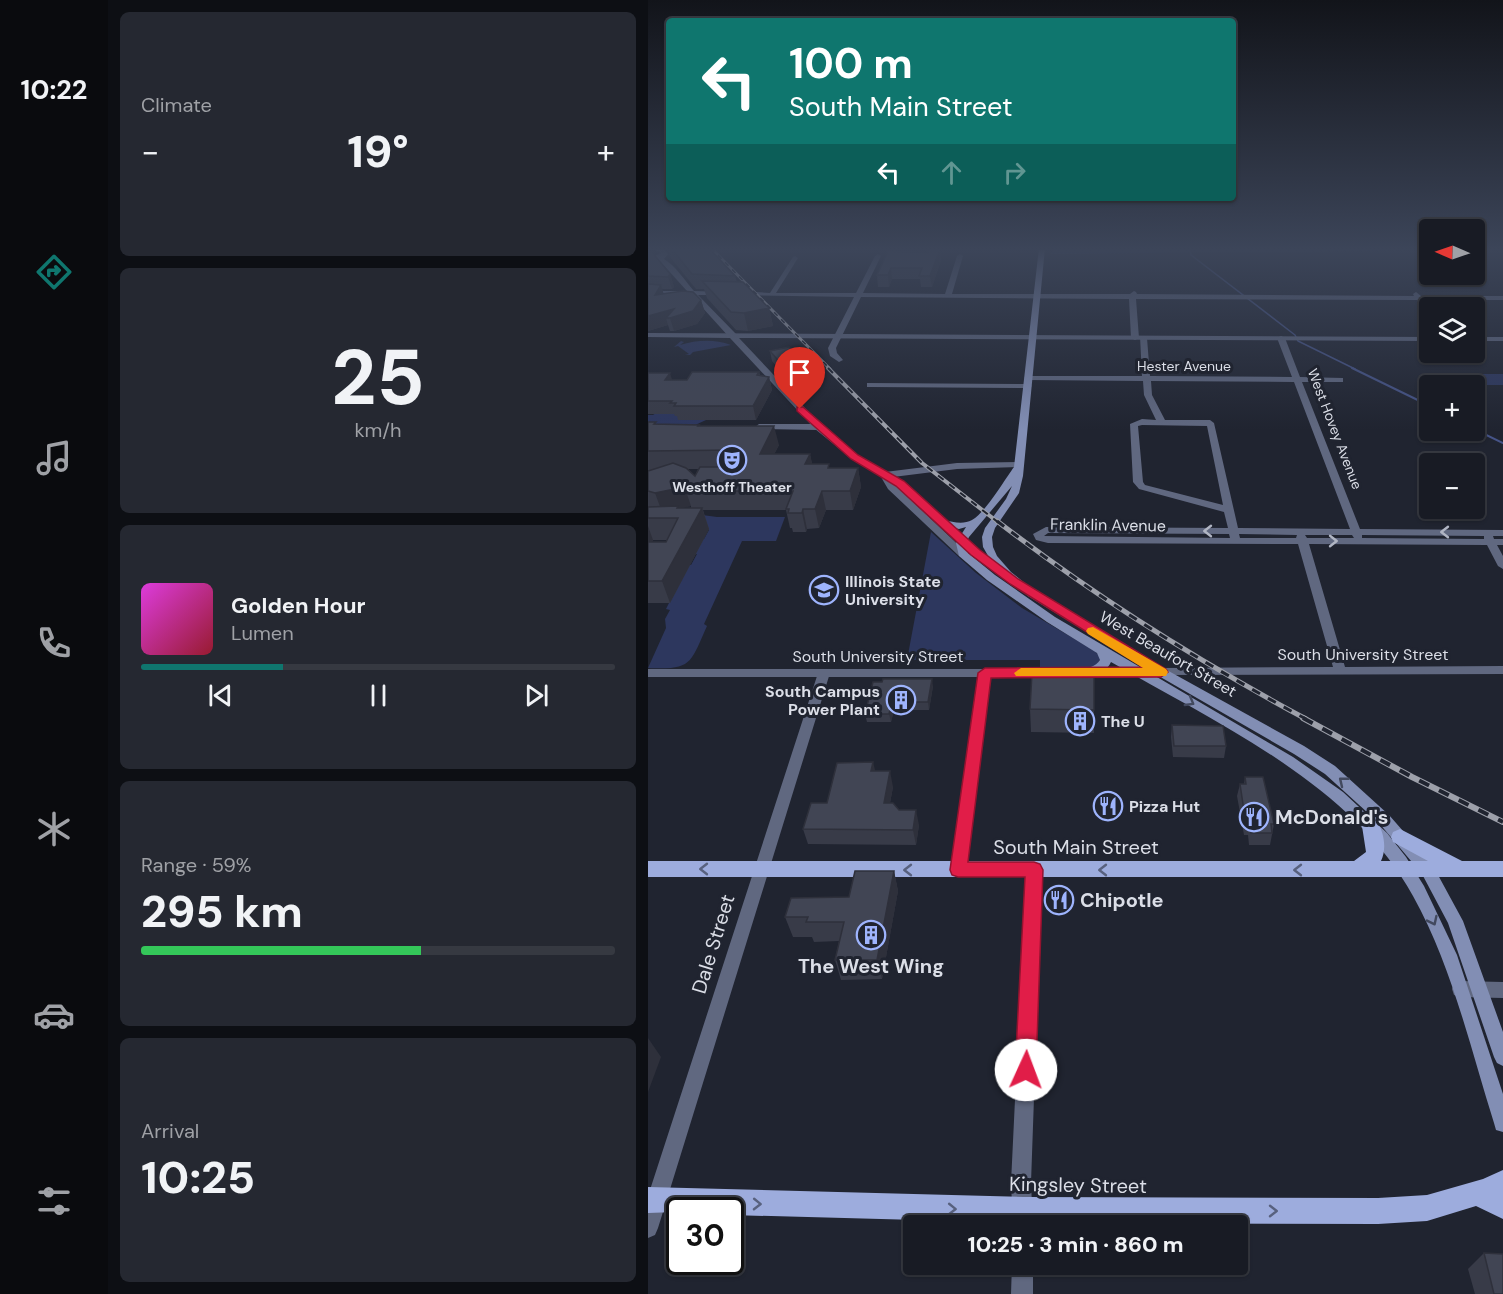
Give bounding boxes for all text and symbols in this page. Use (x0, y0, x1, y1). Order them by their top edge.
text: 100 m (789, 36, 913, 91)
icon: left (690, 42, 768, 120)
text: 10:22 (21, 72, 87, 107)
text: South Main Street (789, 89, 1013, 124)
text: Climate (141, 92, 212, 118)
text: 19° (347, 122, 409, 181)
text: − (141, 130, 159, 173)
text: + (597, 130, 615, 173)
icon: left (872, 156, 905, 189)
icon: ahead (935, 156, 968, 189)
icon: right (998, 156, 1031, 189)
north arrow (1419, 219, 1485, 285)
map controls (1419, 219, 1485, 519)
icon: directions (33, 251, 75, 293)
button: layers (1419, 297, 1485, 363)
text: 25 (331, 327, 425, 428)
pin (774, 347, 825, 409)
icon: arrive (783, 356, 816, 389)
street label: Hester Avenue (1137, 357, 1231, 375)
street label: West Hovey Avenue (1304, 366, 1366, 492)
button: + (1419, 375, 1485, 441)
text: km/h (354, 417, 402, 443)
icon: music (33, 437, 75, 479)
theatre icon: Westhoff Theater (716, 444, 748, 476)
button: − (1419, 453, 1485, 519)
place label: Westhoff Theater (672, 478, 792, 496)
street label: Franklin Avenue (1050, 513, 1166, 537)
one-way arrow (1203, 525, 1212, 537)
one-way arrow (1440, 526, 1449, 539)
one-way arrow (1328, 535, 1337, 547)
place label: Illinois State University (845, 571, 941, 610)
school or university icon: Illinois State University (808, 574, 840, 606)
text: Golden Hour (231, 591, 366, 620)
street label: West Beaufort Street (1096, 606, 1240, 702)
text: Lumen (231, 620, 294, 646)
icon: phone (33, 622, 75, 664)
street label: South University Street (1278, 644, 1448, 665)
street label: South University Street (793, 646, 963, 667)
icon: previous (204, 679, 237, 712)
icon: pause (362, 679, 395, 712)
icon: next (520, 679, 553, 712)
place label: South Campus Power Plant (765, 681, 880, 720)
building icon: South Campus Power Plant (885, 684, 917, 716)
one-way arrow (1184, 695, 1194, 706)
building icon: The U (1064, 705, 1096, 737)
place label: The U (1101, 711, 1145, 732)
one-way arrow (1339, 778, 1350, 789)
restaurant icon: Pizza Hut (1092, 790, 1124, 822)
place label: Pizza Hut (1129, 796, 1200, 817)
restaurant icon: McDonald's (1238, 801, 1270, 833)
place label: McDonald's (1275, 804, 1388, 830)
icon: climate (33, 808, 75, 850)
street label: South Main Street (993, 834, 1159, 860)
text: Range · 59% (141, 852, 252, 878)
one-way arrow (700, 863, 709, 875)
one-way arrow (903, 863, 912, 876)
one-way arrow (1098, 864, 1107, 876)
one-way arrow (1293, 864, 1302, 876)
text: 295 km (141, 882, 303, 941)
restaurant icon: Chipotle (1043, 884, 1075, 916)
place label: Chipotle (1080, 887, 1164, 913)
street label: Dale Street (686, 891, 740, 997)
one-way arrow (1426, 914, 1438, 925)
building icon: The West Wing (855, 919, 887, 951)
place label: The West Wing (798, 953, 944, 979)
icon: car (33, 994, 75, 1036)
position arrow (994, 1038, 1058, 1102)
text: Arrival (141, 1118, 199, 1144)
text: 10:25 (141, 1148, 255, 1207)
street label: Kingsley Street (1009, 1171, 1147, 1199)
icon: filters (33, 1180, 75, 1222)
speed limit sign: 30 (666, 1197, 744, 1275)
one-way arrow (753, 1197, 762, 1210)
one-way arrow (948, 1202, 957, 1215)
one-way arrow (1269, 1205, 1278, 1217)
text: 10:25 · 3 min · 860 m (968, 1230, 1183, 1259)

